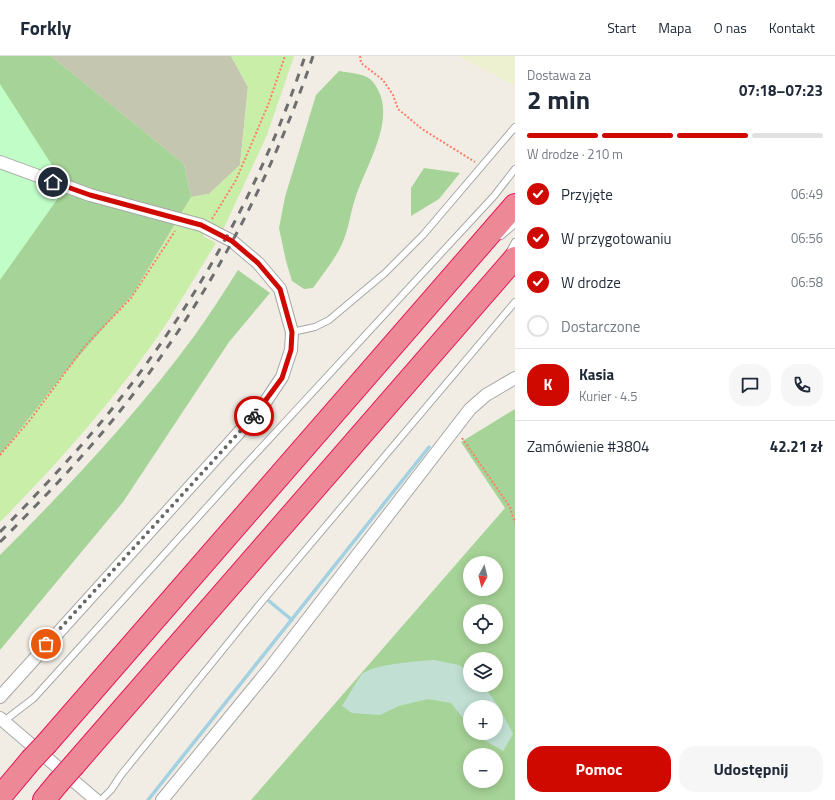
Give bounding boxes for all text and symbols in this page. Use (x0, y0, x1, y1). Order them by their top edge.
text: Forkly (20, 13, 71, 42)
text: Start (607, 17, 636, 38)
text: Mapa (658, 17, 691, 38)
text: O nas (713, 17, 747, 38)
text: Kontakt (769, 17, 815, 38)
text: Dostawa za (527, 65, 591, 85)
text: 07:18–07:23 (739, 79, 823, 102)
text: 2 min (527, 80, 590, 119)
text: W drodze · 210 m (527, 144, 623, 164)
pin (36, 165, 70, 199)
icon: home (42, 171, 64, 193)
icon: check (527, 183, 549, 205)
text: Przyjęte (561, 183, 613, 206)
text: 06:49 (791, 184, 823, 204)
icon: check (527, 227, 549, 249)
text: W przygotowaniu (561, 227, 671, 250)
text: 06:56 (791, 228, 823, 248)
icon: check (527, 271, 549, 293)
text: W drodze (561, 271, 621, 294)
text: 06:58 (791, 272, 823, 292)
text: Dostarczone (561, 315, 640, 338)
text: Kasia (579, 363, 614, 386)
button: chat (729, 364, 771, 406)
button: phone (781, 364, 823, 406)
text: K (544, 373, 552, 396)
text: Kurier · 4.5 (579, 386, 637, 406)
courier (234, 396, 274, 436)
icon: bike (243, 405, 265, 427)
text: Zamówienie #3804 (527, 435, 649, 458)
text: 42.21 zł (770, 435, 823, 458)
north arrow (463, 556, 503, 596)
map controls (463, 556, 503, 788)
button: locate (463, 604, 503, 644)
pin (29, 627, 63, 661)
icon: bag (35, 633, 57, 655)
button: layers (463, 652, 503, 692)
button: + (463, 700, 503, 740)
button: Pomoc (527, 746, 671, 792)
button: Udostępnij (679, 746, 823, 792)
button: − (463, 748, 503, 788)

